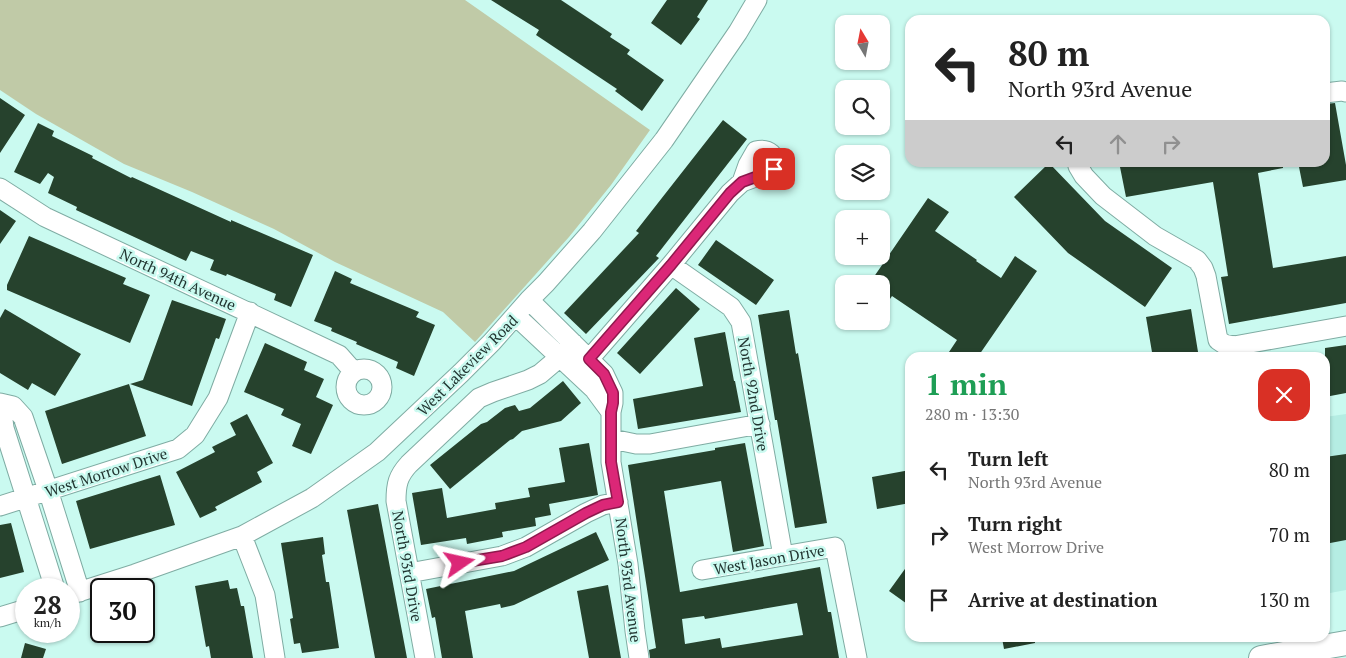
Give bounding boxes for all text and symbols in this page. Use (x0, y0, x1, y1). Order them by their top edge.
north arrow (835, 15, 890, 70)
map controls (835, 15, 890, 330)
text: 80 m (1008, 30, 1089, 76)
icon: left (925, 35, 990, 100)
text: North 93rd Avenue (1008, 74, 1192, 103)
button: search (835, 80, 890, 135)
icon: left (1051, 130, 1079, 158)
icon: ahead (1104, 130, 1132, 158)
icon: right (1157, 130, 1185, 158)
button: layers (835, 145, 890, 200)
pin (753, 148, 795, 190)
icon: arrive (760, 155, 788, 183)
button: + (835, 210, 890, 265)
street label: North 94th Avenue (117, 243, 239, 315)
button: − (835, 275, 890, 330)
street label: West Lakeview Road (412, 310, 522, 420)
street label: North 92nd Drive (734, 335, 774, 453)
text: 1 min (925, 364, 1007, 404)
button: close (1258, 369, 1310, 421)
text: 280 m · 13:30 (925, 403, 1019, 425)
street label: West Morrow Drive (42, 443, 170, 501)
text: Turn left (968, 446, 1049, 471)
icon: left (925, 456, 953, 484)
text: 80 m (1269, 457, 1310, 482)
text: North 93rd Avenue (968, 471, 1102, 493)
street label: North 93rd Drive (388, 509, 428, 623)
text: Turn right (968, 511, 1062, 536)
street label: North 93rd Avenue (611, 516, 647, 644)
icon: right (925, 521, 953, 549)
text: 70 m (1269, 522, 1310, 547)
position arrow (433, 536, 485, 588)
text: West Morrow Drive (968, 536, 1104, 558)
street label: West Jason Drive (712, 539, 826, 579)
speed limit sign: 30 (90, 578, 155, 643)
icon: arrive (925, 586, 953, 614)
text: Arrive at destination (968, 587, 1157, 612)
text: 130 m (1259, 587, 1310, 612)
text: 28 (33, 588, 62, 621)
text: km/h (34, 615, 61, 630)

